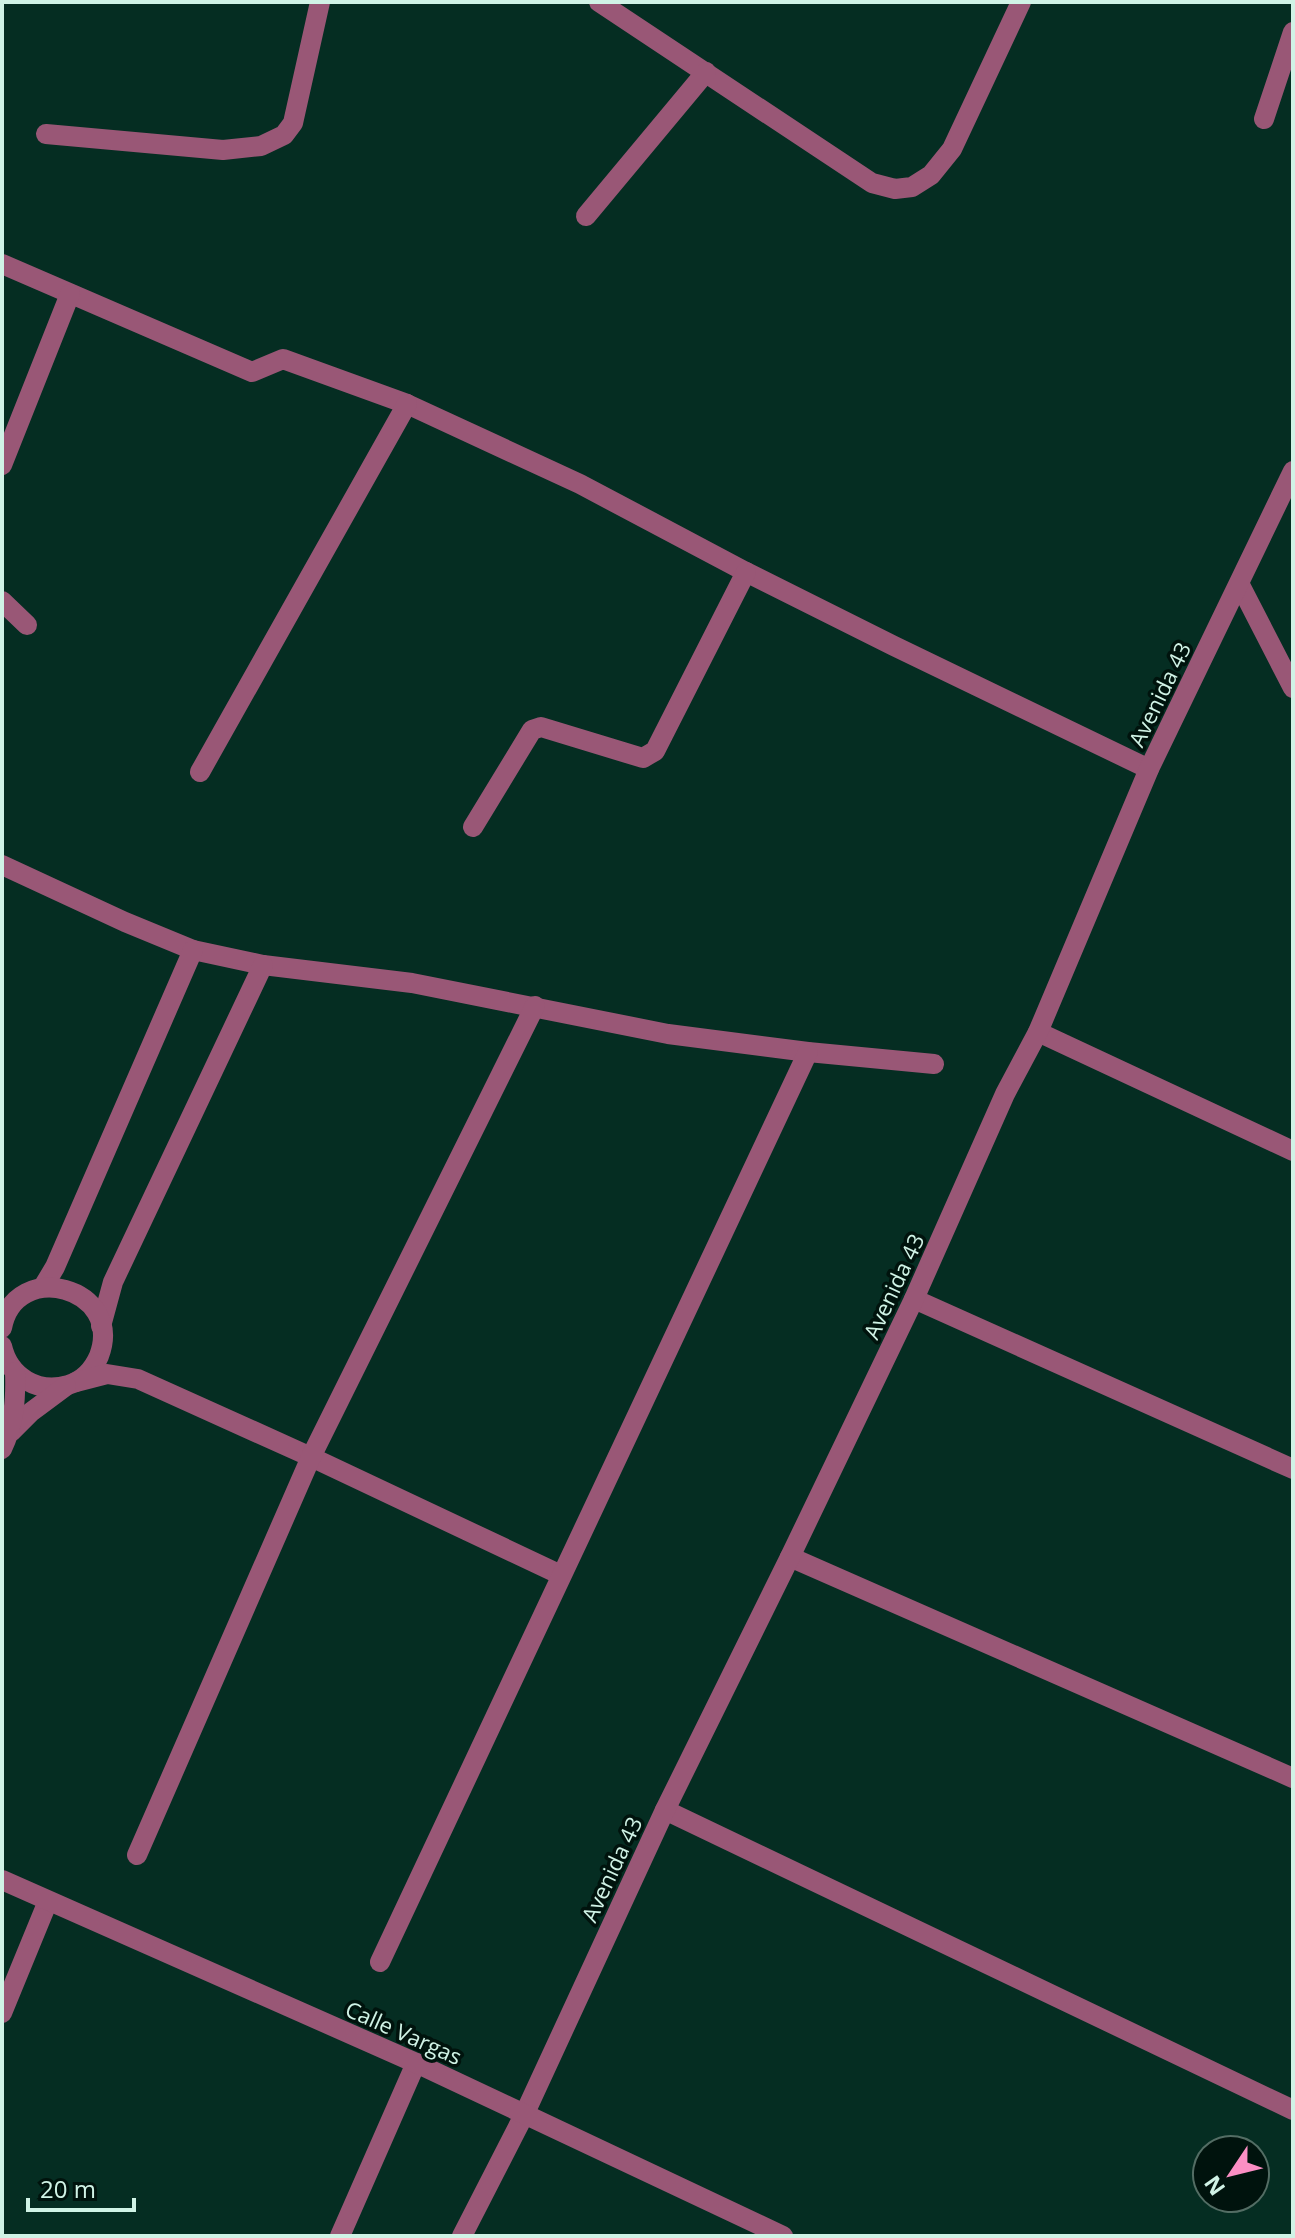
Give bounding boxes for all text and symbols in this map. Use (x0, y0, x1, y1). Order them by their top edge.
street label: Avenida 43 (1121, 637, 1197, 751)
street label: Avenida 43 (856, 1229, 930, 1343)
street label: Avenida 43 (574, 1812, 648, 1926)
street label: Calle Vargas (341, 1993, 467, 2071)
north arrow (1191, 2134, 1271, 2214)
scale bar (28, 2162, 134, 2212)
text: N (1196, 2170, 1231, 2202)
text: 20 m (40, 2172, 96, 2205)

